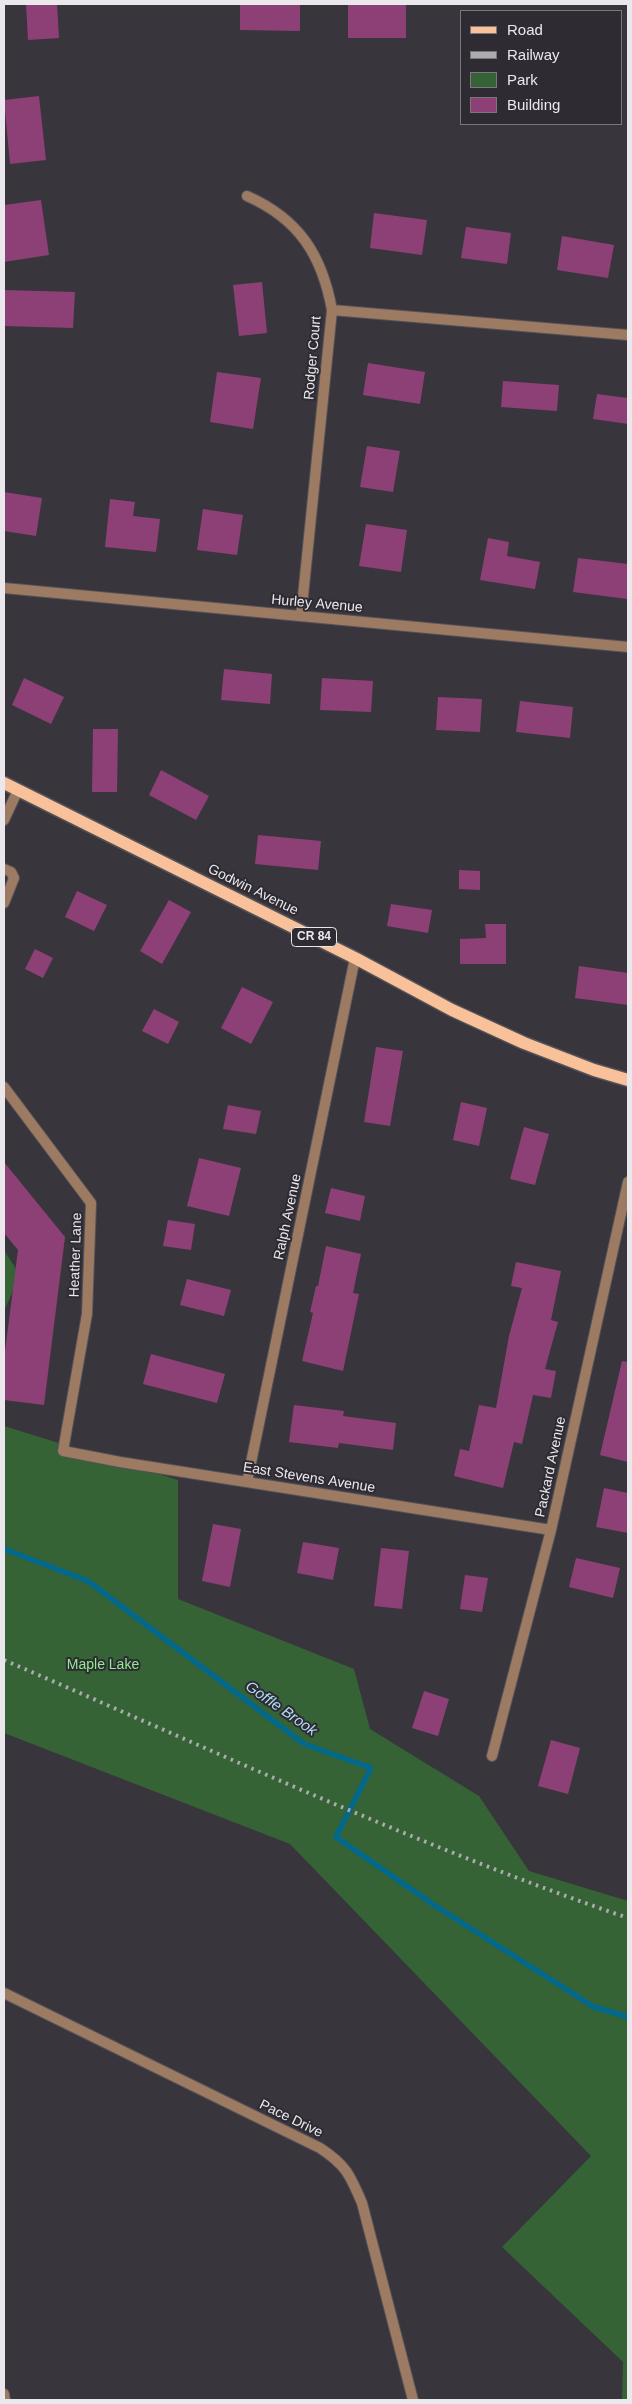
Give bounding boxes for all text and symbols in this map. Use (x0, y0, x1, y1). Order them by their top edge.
legend (460, 10, 622, 125)
text: Road (507, 21, 543, 38)
text: Railway (507, 46, 560, 63)
text: Park (507, 71, 538, 88)
text: Building (507, 96, 560, 113)
street label: Rodger Court (301, 315, 325, 401)
street label: Hurley Avenue (271, 592, 363, 616)
street label: Godwin Avenue (205, 861, 301, 919)
road number: CR 84 (292, 928, 336, 946)
street label: Ralph Avenue (271, 1172, 305, 1262)
street label: Heather Lane (66, 1212, 86, 1298)
street label: Packard Avenue (532, 1415, 570, 1519)
street label: East Stevens Avenue (242, 1459, 376, 1497)
park label: Maple Lake (67, 1657, 139, 1673)
water label: Goffle Brook (242, 1678, 320, 1740)
street label: Pace Drive (257, 2096, 325, 2142)

